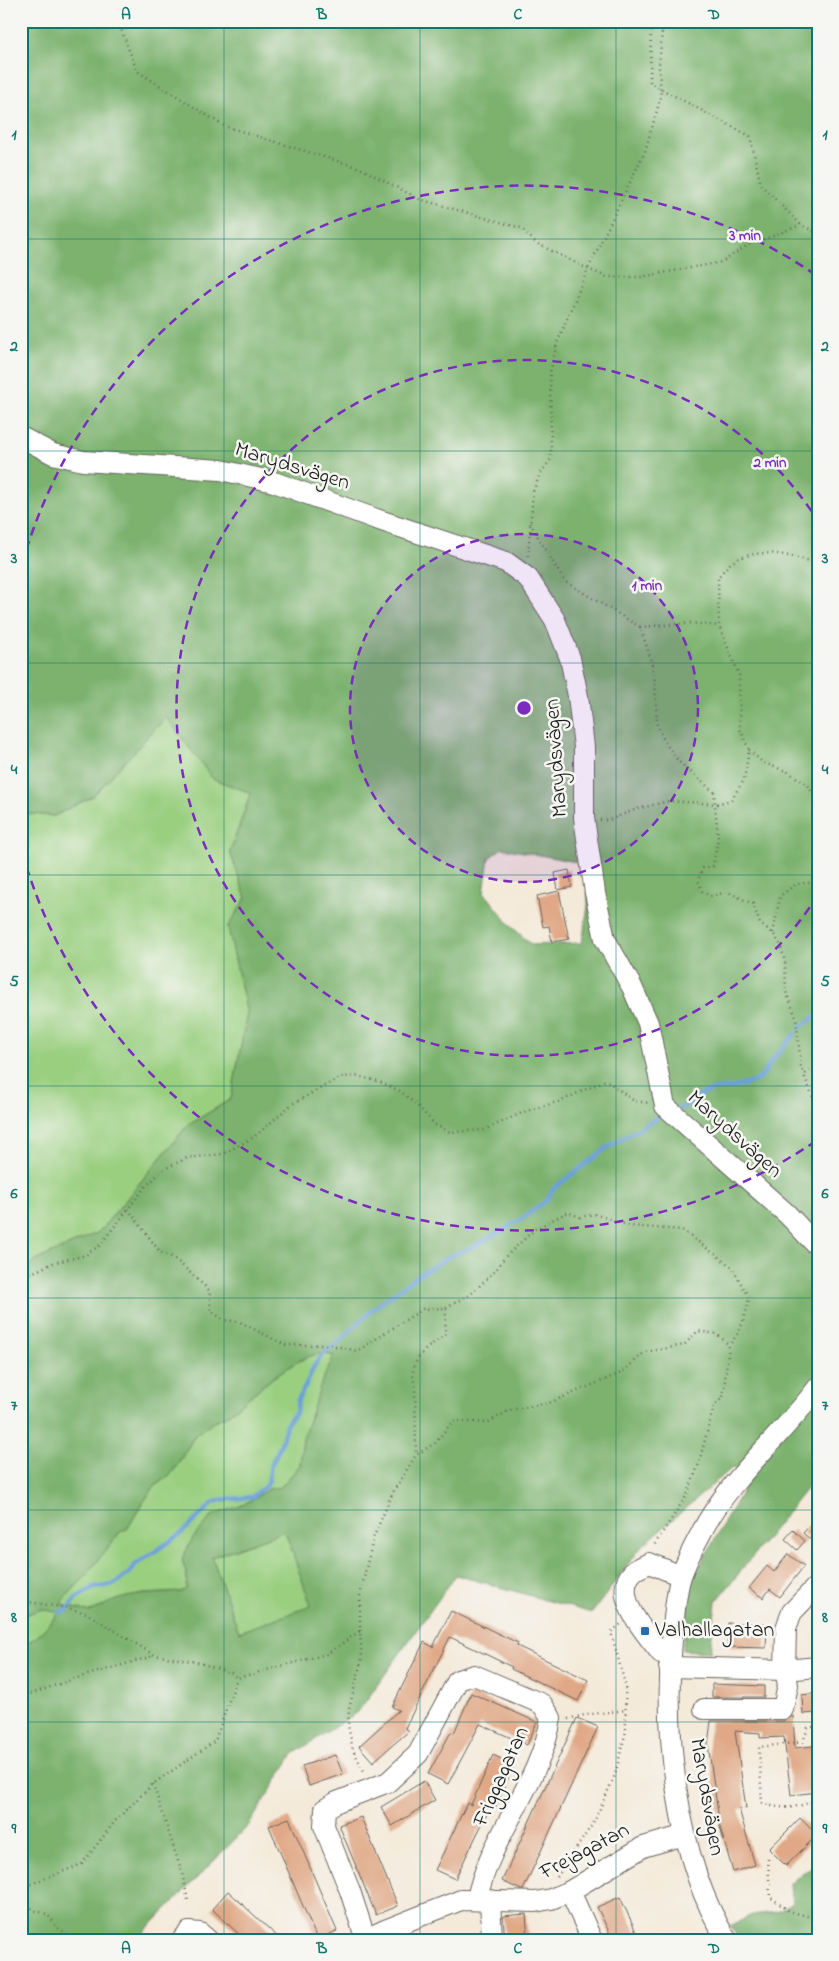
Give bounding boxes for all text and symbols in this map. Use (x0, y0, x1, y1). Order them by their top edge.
text: A (121, 3, 131, 27)
text: B (316, 3, 328, 27)
text: C (514, 3, 523, 27)
text: D (707, 3, 720, 27)
text: 1 (11, 123, 17, 147)
text: 1 (822, 123, 828, 147)
text: 3 min (728, 225, 761, 247)
text: 2 (9, 335, 18, 359)
text: 2 (820, 335, 829, 359)
street label: Marydsvägen (230, 434, 353, 501)
text: 2 min (753, 452, 787, 474)
text: 3 (10, 547, 18, 571)
text: 3 (821, 547, 829, 571)
text: 1 min (632, 575, 663, 597)
street label: Marydsvägen (537, 698, 578, 818)
centre of rings (515, 699, 533, 717)
text: 4 (10, 758, 18, 782)
text: 4 (821, 758, 829, 782)
text: 5 (9, 970, 19, 994)
text: 5 (820, 970, 830, 994)
street label: Marydsvägen (679, 1083, 789, 1187)
text: 6 (9, 1182, 18, 1206)
text: 6 (820, 1182, 829, 1206)
text: 7 (11, 1394, 18, 1418)
text: 7 (822, 1394, 829, 1418)
text: 8 (10, 1606, 17, 1630)
text: 8 (821, 1606, 828, 1630)
place label: Valhallagatan (654, 1615, 774, 1648)
marker: Valhallagatan (639, 1625, 651, 1637)
street label: Friggagatan (465, 1722, 539, 1834)
street label: Marydsvägen (679, 1736, 732, 1858)
street label: Frejagatan (534, 1815, 636, 1890)
text: 9 (11, 1817, 17, 1841)
text: 9 (822, 1817, 828, 1841)
text: A (121, 1937, 131, 1961)
text: B (316, 1937, 328, 1961)
text: C (514, 1937, 523, 1961)
text: D (707, 1937, 720, 1961)

